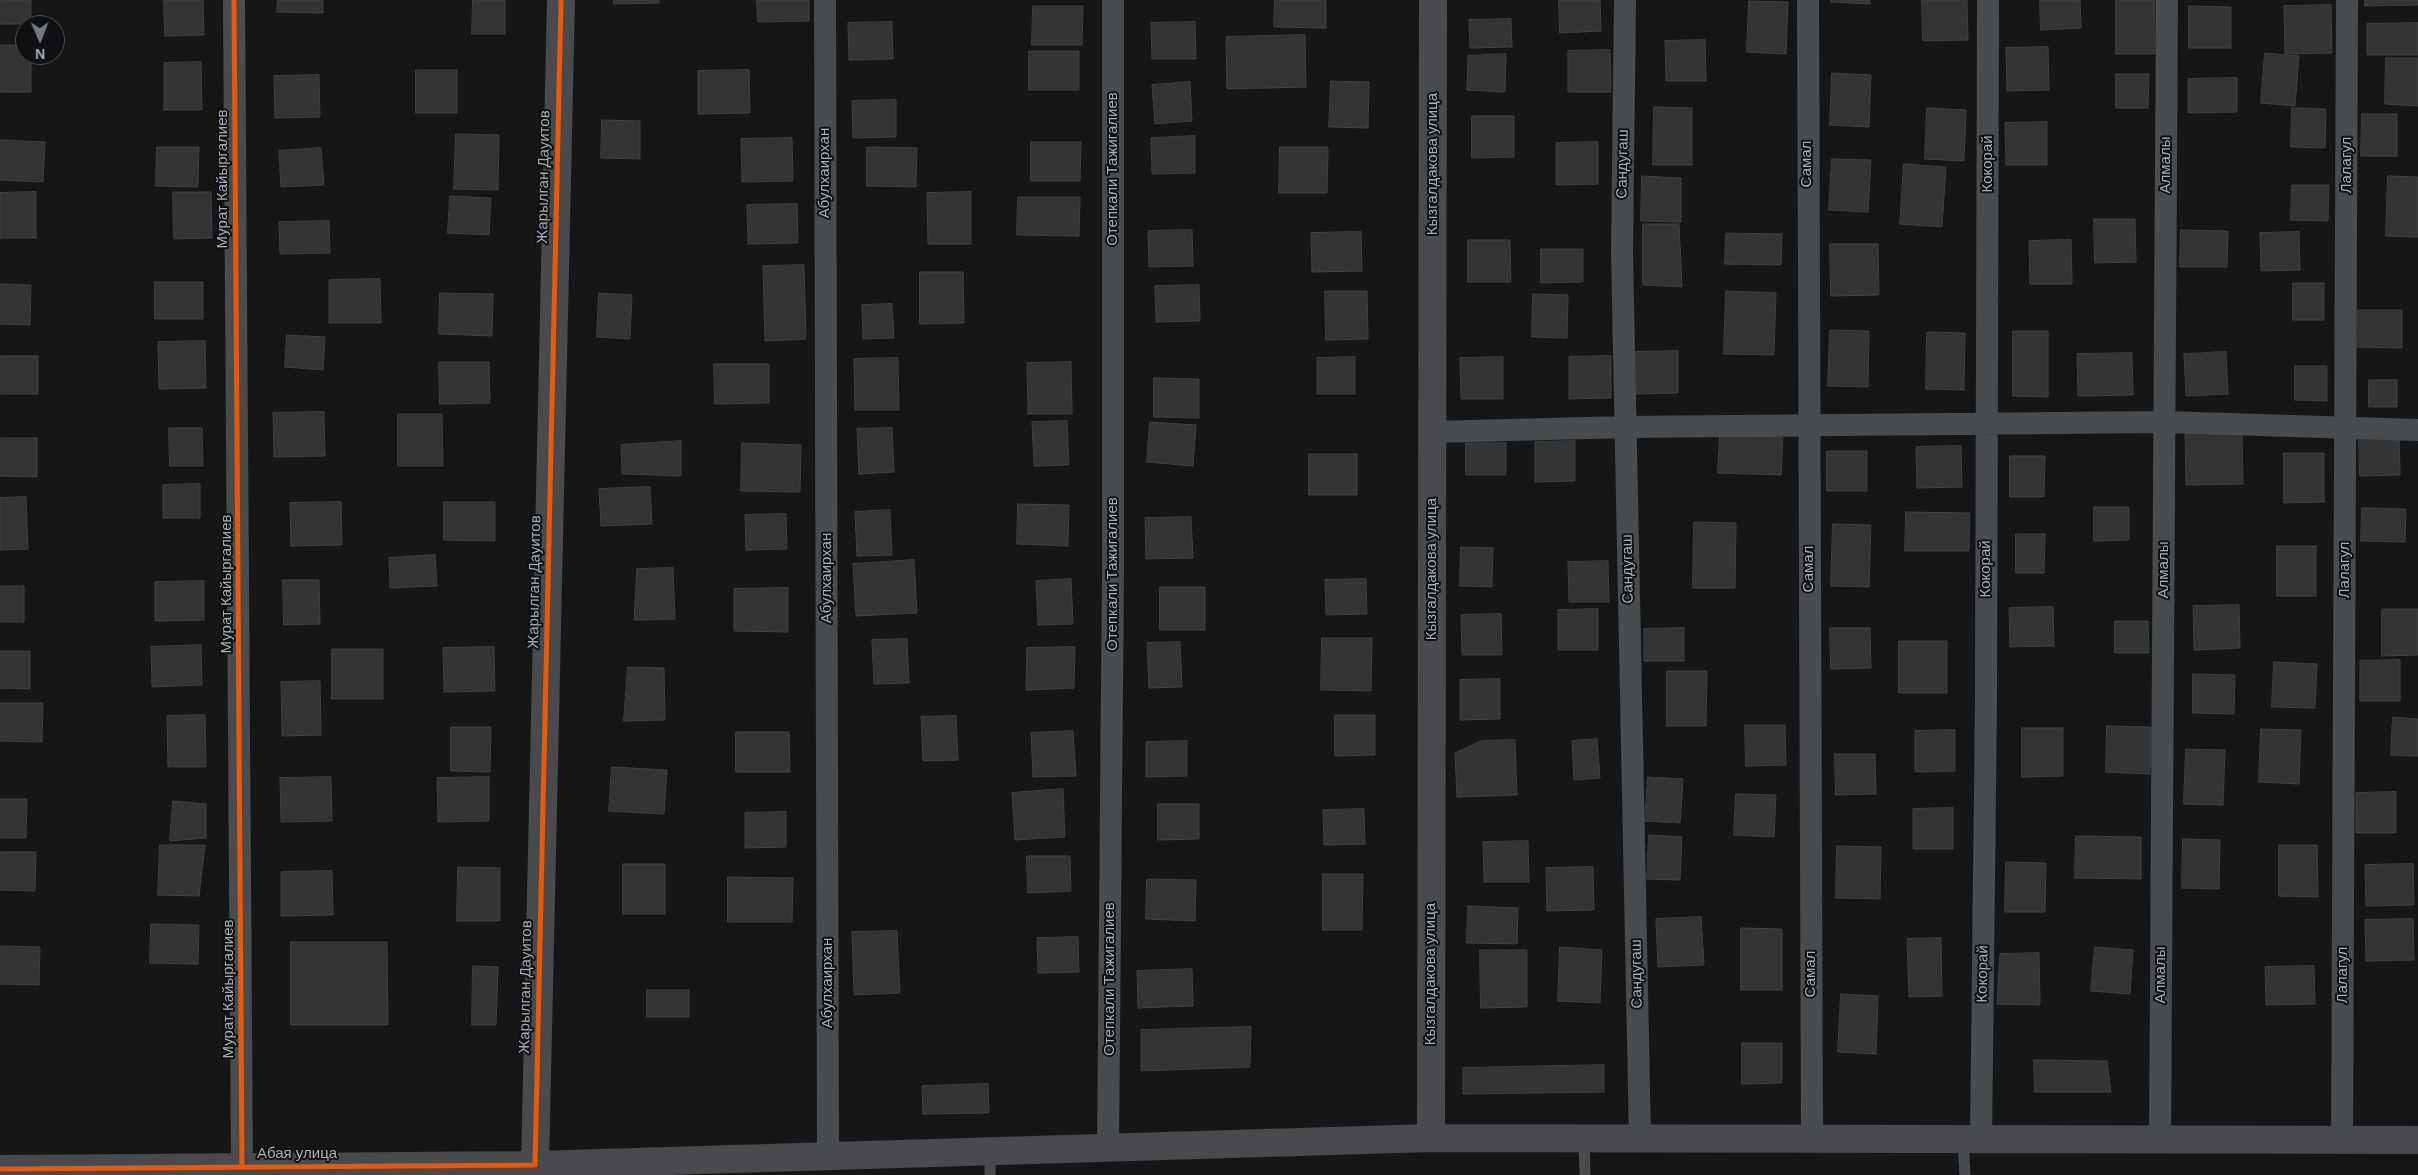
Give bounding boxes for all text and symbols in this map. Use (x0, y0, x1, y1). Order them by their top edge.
north arrow (15, 15, 65, 65)
text: N (35, 46, 45, 62)
street label: Отепкали Тажигалиев (1104, 92, 1122, 246)
street label: Кызгалдакова улица (1424, 93, 1442, 235)
street label: Мурат Кайыргалиев (214, 110, 232, 248)
street label: Жарылган Дауитов (534, 110, 554, 244)
street label: Абулхаирхан (816, 128, 834, 218)
street label: Сандугаш (1613, 129, 1633, 199)
street label: Кокорай (1979, 135, 1997, 193)
street label: Алмалы (2157, 137, 2175, 193)
street label: Лалагул (2338, 137, 2356, 193)
street label: Самал (1798, 141, 1816, 187)
street label: Отепкали Тажигалиев (1104, 497, 1122, 651)
street label: Кызгалдакова улица (1423, 498, 1441, 640)
street label: Мурат Кайыргалиев (218, 515, 236, 653)
street label: Жарылган Дауитов (525, 515, 545, 649)
street label: Абулхаирхан (818, 533, 836, 623)
street label: Сандугаш (1618, 534, 1638, 604)
street label: Кокорай (1977, 540, 1995, 598)
street label: Алмалы (2155, 542, 2173, 598)
street label: Лалагул (2336, 542, 2354, 598)
street label: Самал (1800, 546, 1818, 592)
street label: Отепкали Тажигалиев (1101, 902, 1119, 1056)
street label: Кызгалдакова улица (1422, 903, 1440, 1045)
street label: Мурат Кайыргалиев (220, 920, 238, 1058)
street label: Жарылган Дауитов (516, 920, 536, 1054)
street label: Абулхаирхан (819, 938, 837, 1028)
street label: Сандугаш (1627, 939, 1647, 1009)
street label: Кокорай (1974, 945, 1992, 1003)
street label: Алмалы (2152, 947, 2170, 1003)
street label: Лалагул (2334, 947, 2352, 1003)
street label: Самал (1802, 951, 1820, 997)
street label: Абая улица (257, 1145, 337, 1163)

